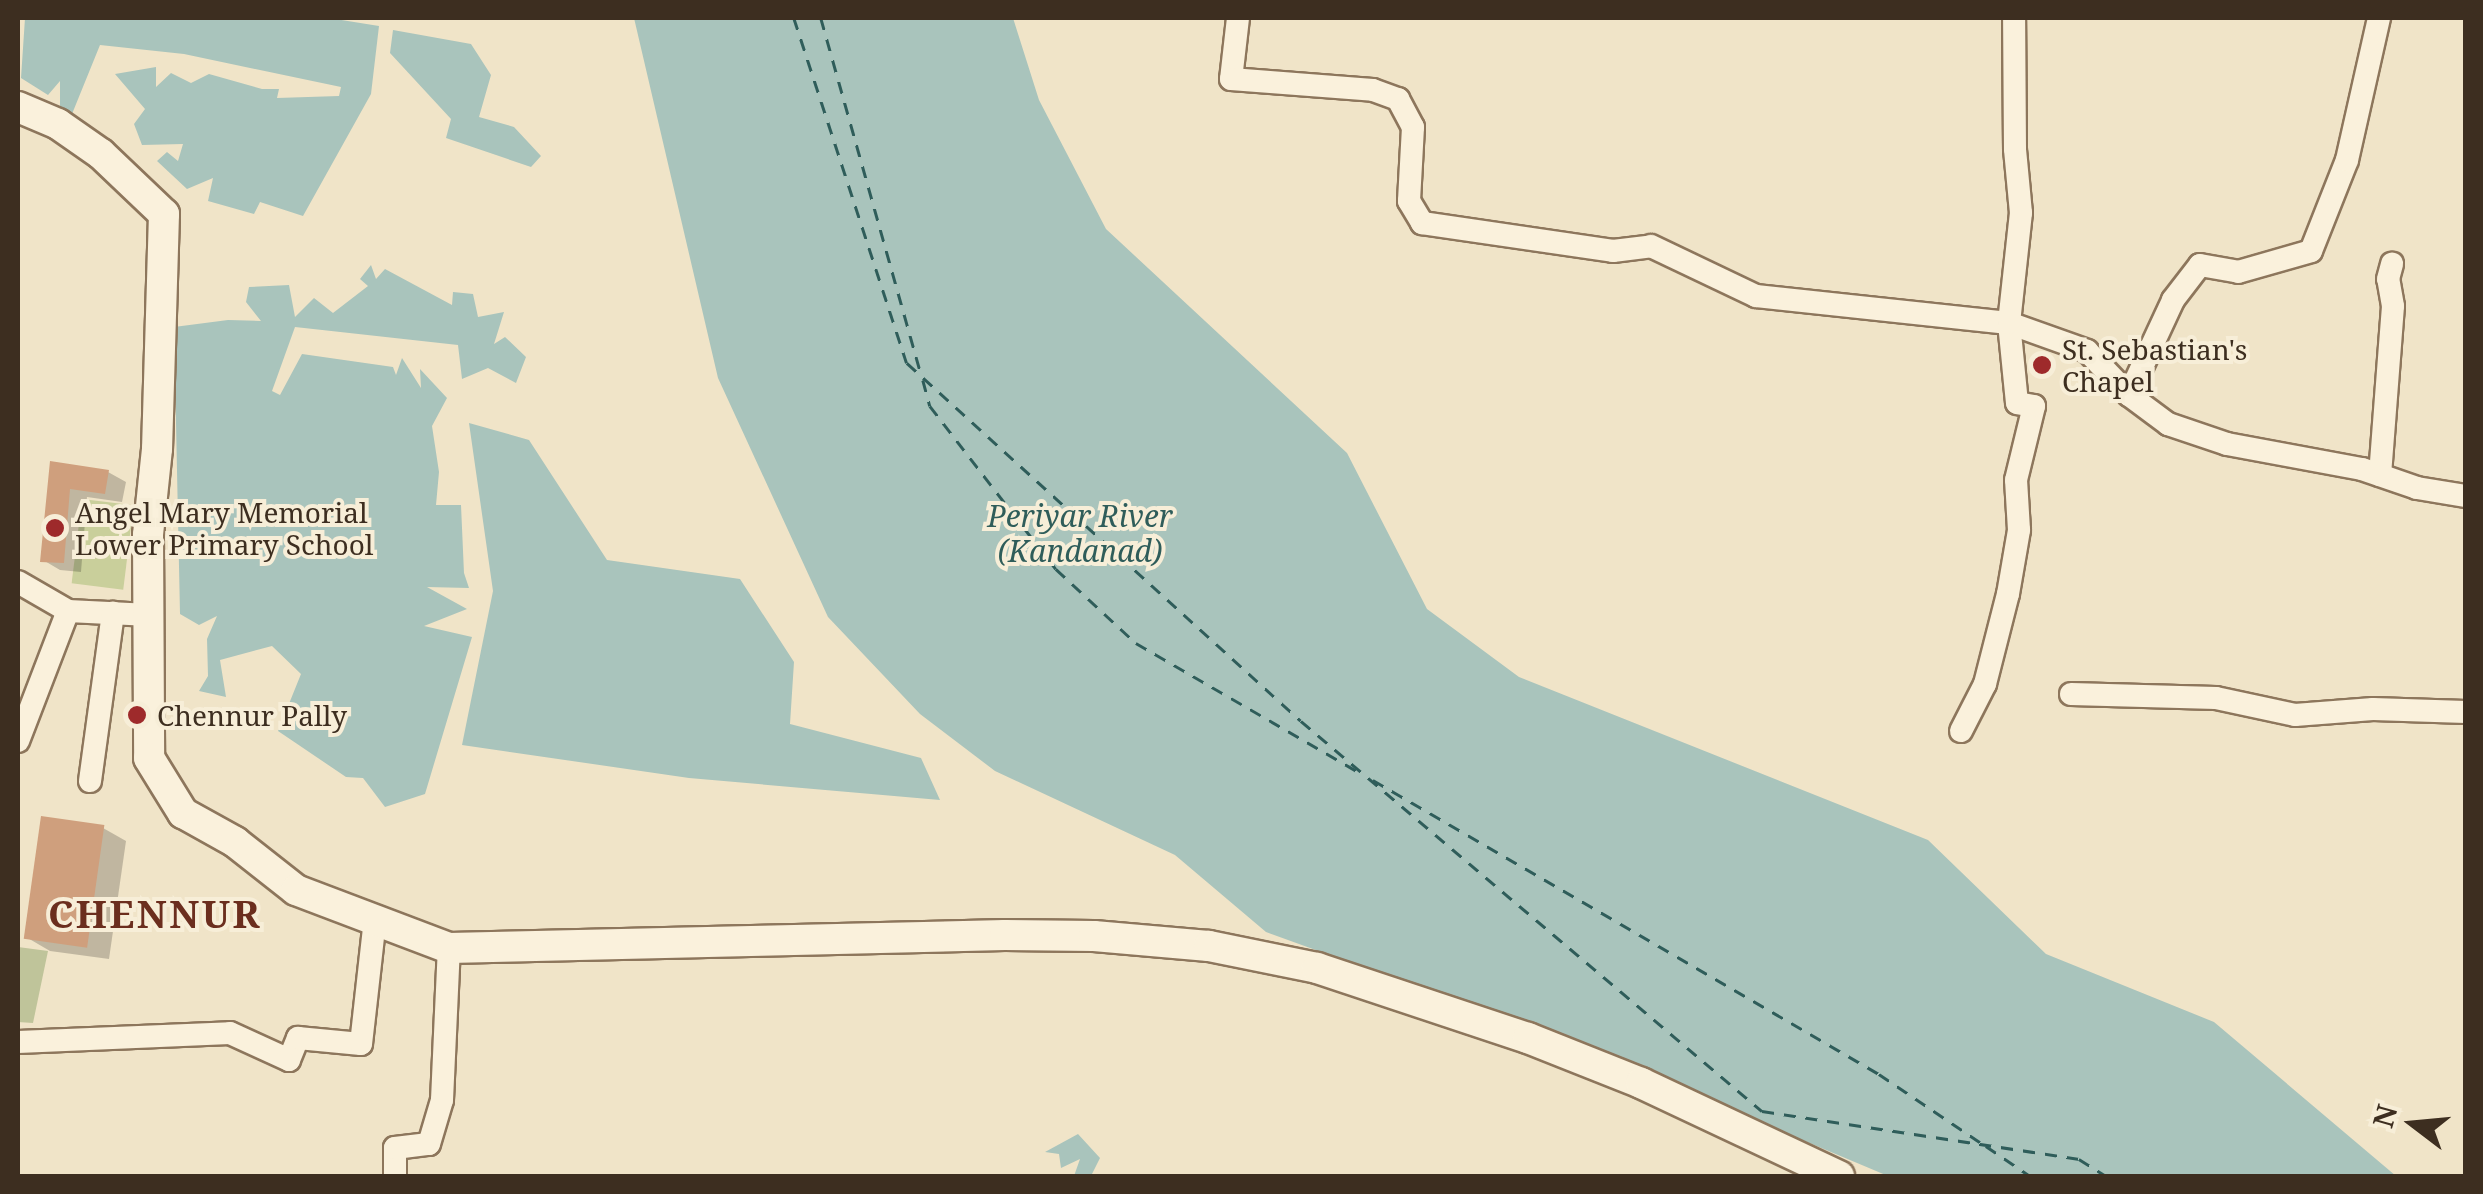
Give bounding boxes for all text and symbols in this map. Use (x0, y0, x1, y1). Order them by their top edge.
place label: St. Sebastian's Chapel (2062, 332, 2247, 398)
marker: St. Sebastian's Chapel (2031, 354, 2053, 376)
place label: Angel Mary Memorial Lower Primary School (75, 495, 374, 561)
water label: Periyar River (Kandanad) (987, 498, 1173, 568)
marker: Angel Mary Memorial Lower Primary School (44, 517, 66, 539)
place label: Chennur Pally (157, 698, 347, 732)
marker: Chennur Pally (126, 704, 148, 726)
district label: CHENNUR (48, 891, 262, 937)
north arrow (2363, 1074, 2463, 1174)
text: N (2363, 1100, 2405, 1132)

